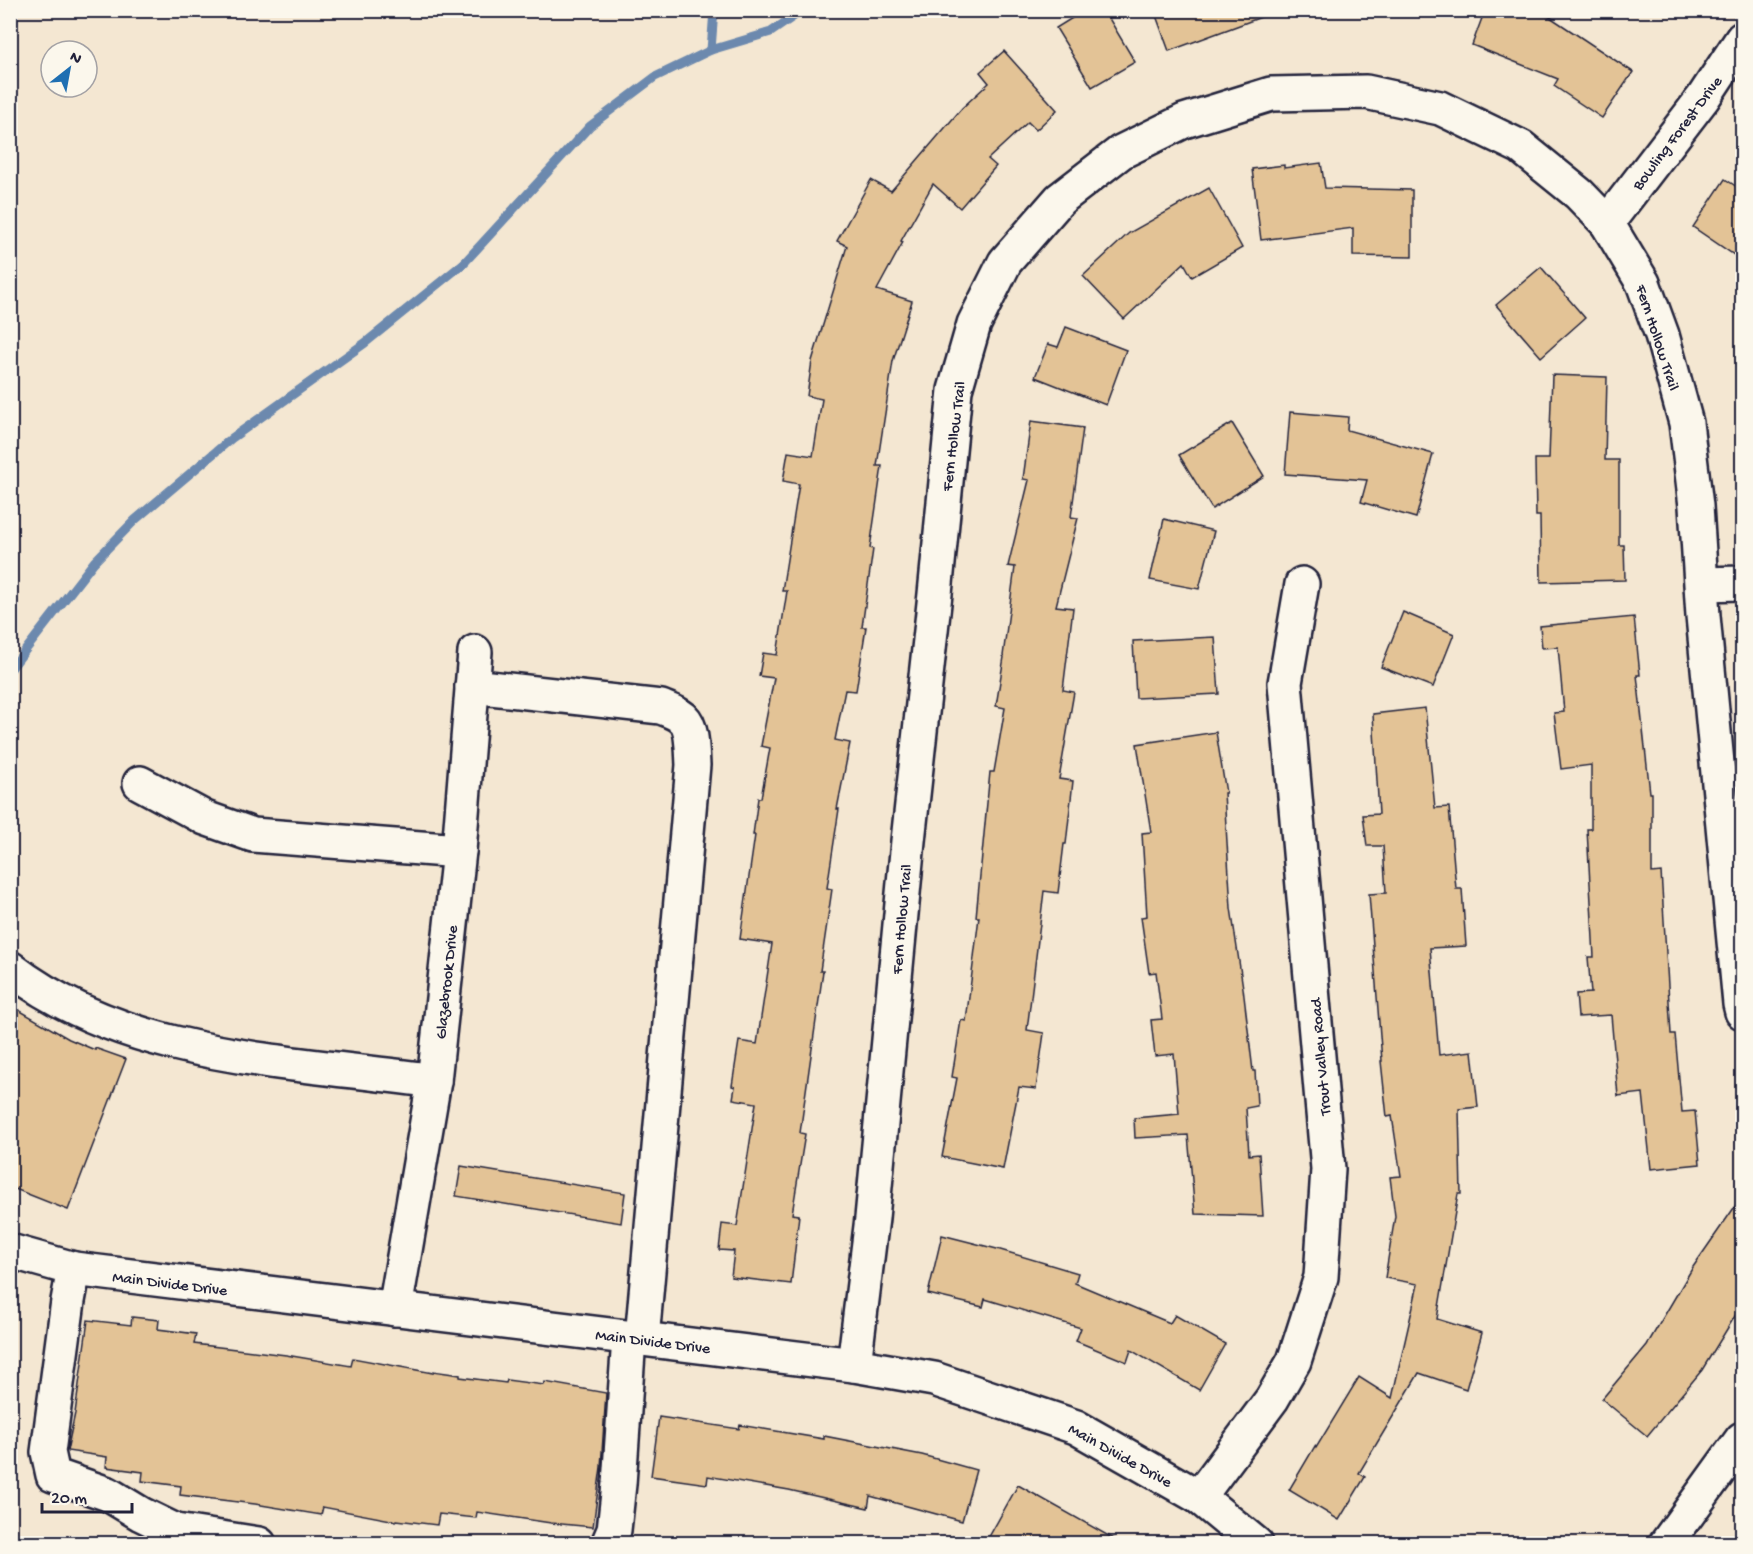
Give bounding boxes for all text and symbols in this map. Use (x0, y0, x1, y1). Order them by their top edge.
north arrow (39, 39, 99, 99)
text: N (66, 48, 85, 70)
street label: Bowling Forest Drive (1629, 73, 1728, 196)
street label: Fern Hollow Trail (1629, 282, 1682, 393)
street label: Fern Hollow Trail (939, 381, 972, 493)
street label: Fern Hollow Trail (889, 864, 918, 976)
street label: Glazebrook Drive (433, 924, 464, 1040)
street label: Trout Valley Road (1308, 996, 1337, 1117)
street label: Main Divide Drive (111, 1269, 229, 1302)
street label: Main Divide Drive (594, 1327, 712, 1360)
street label: Main Divide Drive (1064, 1421, 1175, 1494)
scale bar (42, 1476, 132, 1514)
text: 20 m (51, 1489, 87, 1510)

